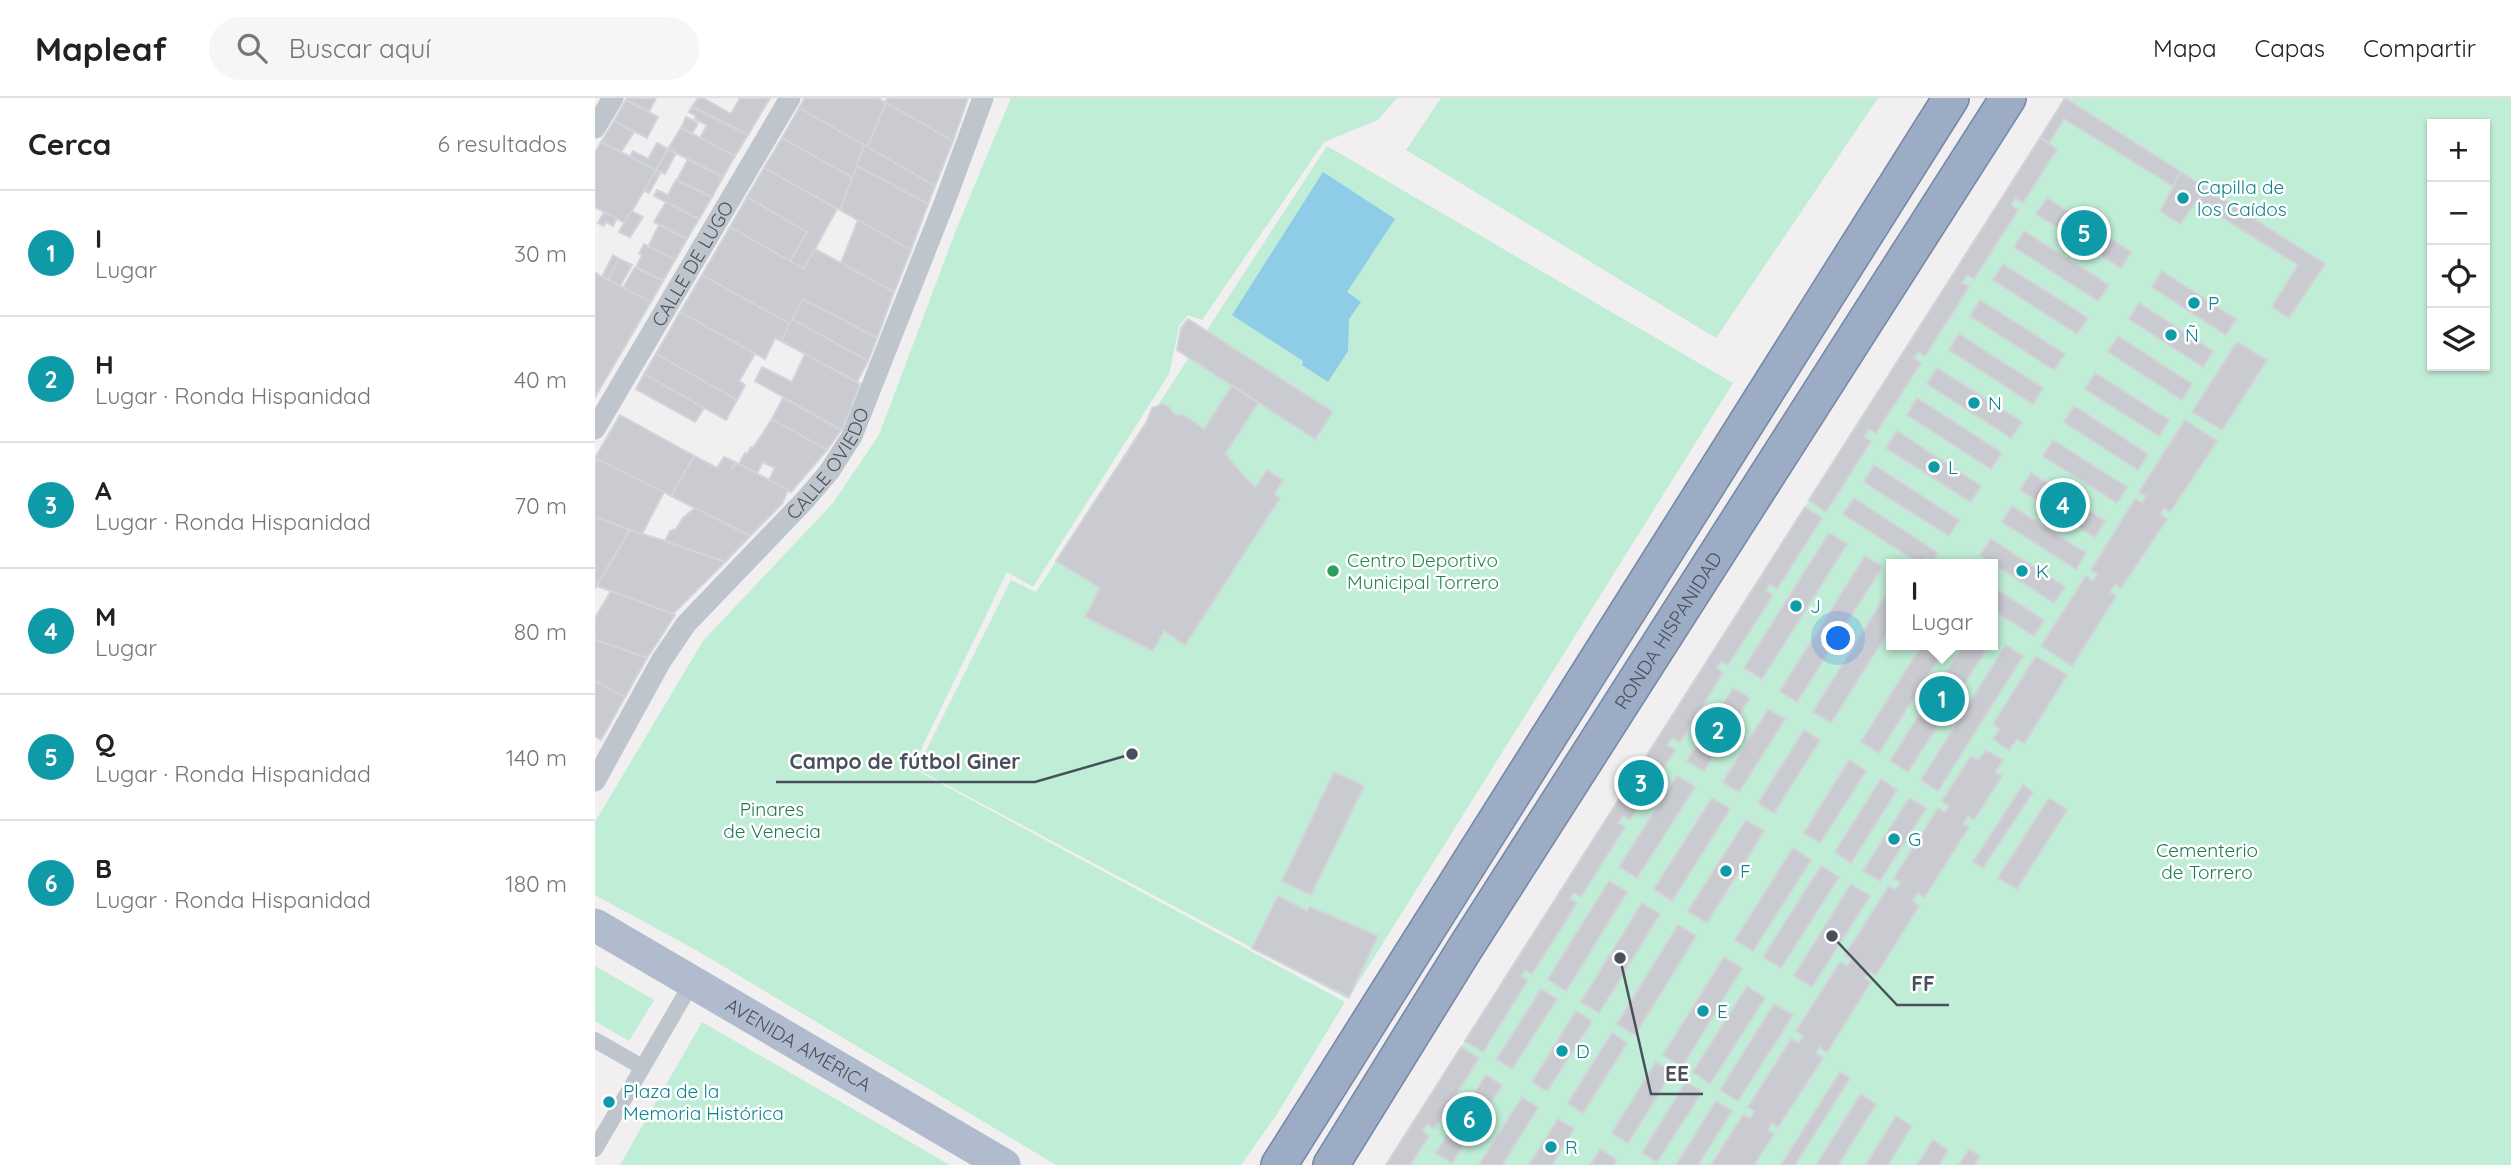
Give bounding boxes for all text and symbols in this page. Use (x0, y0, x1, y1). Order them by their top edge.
search box (209, 17, 699, 80)
text: Mapleaf (35, 28, 167, 69)
icon: search (233, 29, 271, 67)
text: Buscar aquí (289, 32, 431, 65)
text: Mapa (2153, 33, 2217, 63)
text: Capas (2255, 33, 2325, 63)
text: Compartir (2363, 33, 2476, 63)
map controls (2427, 119, 2490, 371)
button: + (2427, 119, 2490, 182)
text: Cerca (28, 125, 111, 163)
text: 6 resultados (438, 129, 567, 158)
place label: Capilla de los Caídos (2197, 175, 2287, 221)
button: − (2427, 182, 2490, 245)
marker: Capilla de los Caídos (2175, 190, 2191, 206)
street label: CALLE DE LUGO (646, 196, 739, 331)
pin: 5 (2061, 207, 2107, 259)
text: I (95, 222, 102, 255)
text: 1 (47, 239, 55, 268)
text: 30 m (514, 239, 567, 268)
button: locate (2427, 245, 2490, 308)
text: Lugar (95, 255, 157, 284)
place label: P (2208, 291, 2219, 315)
marker: P (2186, 295, 2202, 311)
button: layers (2427, 308, 2490, 371)
place label: Ñ (2185, 323, 2199, 347)
marker: Ñ (2163, 327, 2179, 343)
text: H (95, 348, 114, 381)
text: 2 (44, 365, 58, 394)
text: 40 m (514, 365, 567, 394)
text: Lugar · Ronda Hispanidad (95, 381, 371, 410)
place label: N (1988, 391, 2002, 415)
marker: N (1966, 395, 1982, 411)
street label: CALLE OVIEDO (781, 404, 874, 524)
place label: L (1948, 455, 1958, 479)
marker: L (1926, 459, 1942, 475)
text: A (95, 474, 112, 507)
pin: 4 (2040, 479, 2086, 531)
text: 3 (45, 491, 57, 520)
text: 70 m (514, 491, 567, 520)
text: Lugar · Ronda Hispanidad (95, 507, 371, 536)
street label: RONDA HISPANIDAD (1609, 547, 1727, 714)
place label: Centro Deportivo Municipal Torrero (1347, 548, 1499, 594)
popup (1886, 559, 1998, 650)
place label: K (2036, 559, 2049, 583)
marker: Centro Deportivo Municipal Torrero (1325, 563, 1341, 579)
marker: K (2014, 563, 2030, 579)
text: I (1911, 574, 1918, 607)
place label: J (1810, 594, 1821, 618)
marker: J (1788, 598, 1804, 614)
text: M (95, 600, 116, 633)
text: Lugar (1911, 607, 1973, 636)
text: 4 (44, 617, 58, 646)
text: 80 m (514, 617, 567, 646)
your location (1821, 621, 1855, 655)
text: Lugar (95, 633, 157, 662)
pin: 1 (1919, 673, 1965, 725)
pin: 2 (1695, 704, 1741, 756)
text: Q (95, 726, 115, 759)
callout: Campo de fútbol Giner (776, 740, 1035, 782)
text: 5 (44, 743, 58, 772)
text: 140 m (506, 743, 567, 772)
text: Campo de fútbol Giner (790, 748, 1020, 774)
pin: 3 (1618, 757, 1664, 809)
text: Lugar · Ronda Hispanidad (95, 759, 371, 788)
park label: Pinares de Venecia (723, 797, 821, 843)
place label: G (1908, 827, 1921, 851)
marker: G (1886, 831, 1902, 847)
park label: Cementerio de Torrero (2156, 838, 2258, 884)
text: B (95, 852, 112, 885)
place label: F (1740, 859, 1751, 883)
marker: F (1718, 863, 1734, 879)
text: 6 (45, 869, 57, 898)
text: 180 m (505, 869, 567, 898)
text: Lugar · Ronda Hispanidad (95, 885, 371, 914)
callout: FF (1897, 963, 1949, 1005)
text: FF (1911, 970, 1935, 996)
street label: AVENIDA AMÉRICA (721, 992, 876, 1096)
place label: E (1717, 999, 1728, 1023)
marker: E (1695, 1003, 1711, 1019)
place label: D (1576, 1039, 1590, 1063)
marker: D (1554, 1043, 1570, 1059)
callout: EE (1651, 1052, 1703, 1094)
text: EE (1665, 1060, 1689, 1086)
place label: Plaza de la Memoria Histórica (623, 1079, 784, 1125)
pin: 6 (1446, 1093, 1492, 1145)
marker: Plaza de la Memoria Histórica (601, 1094, 617, 1110)
place label: R (1565, 1135, 1578, 1159)
marker: R (1543, 1139, 1559, 1155)

